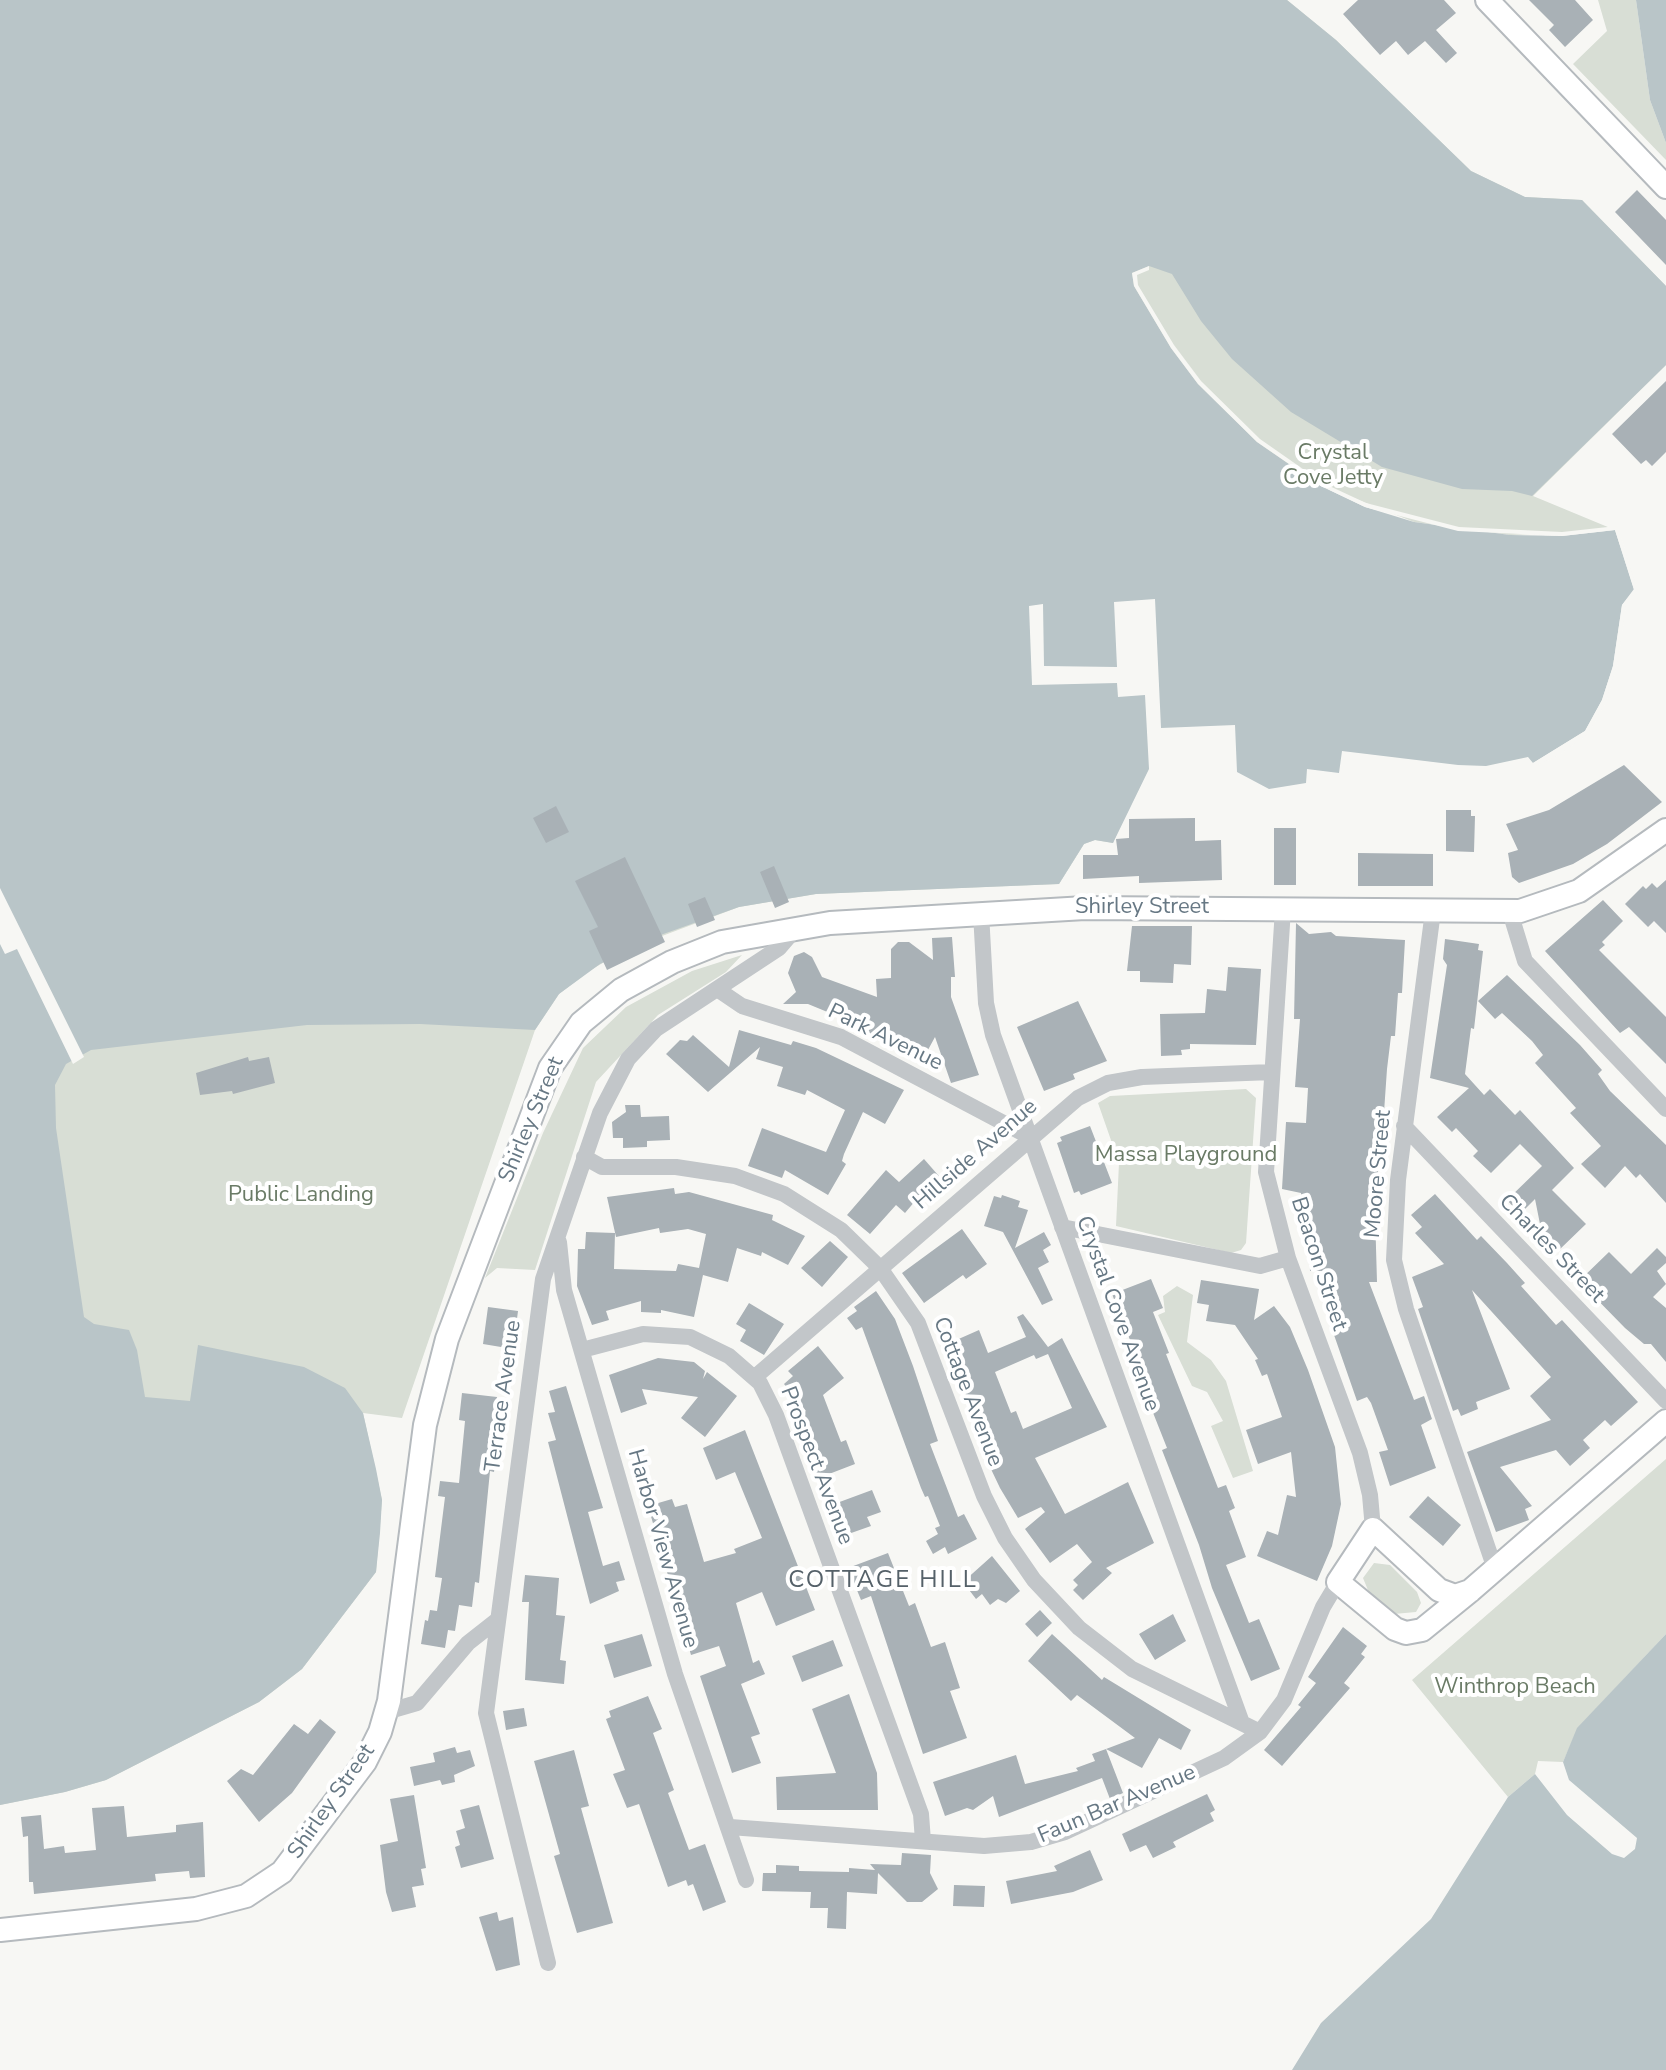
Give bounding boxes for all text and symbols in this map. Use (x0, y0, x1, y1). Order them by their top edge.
park label: Crystal Cove Jetty (1283, 441, 1383, 492)
street label: Shirley Street (1075, 895, 1209, 921)
street label: Park Avenue (823, 999, 947, 1077)
street label: Shirley Street (494, 1053, 570, 1187)
street label: Hillside Avenue (909, 1094, 1043, 1216)
street label: Moore Street (1360, 1109, 1398, 1239)
park label: Massa Playground (1095, 1143, 1277, 1169)
park label: Public Landing (228, 1183, 374, 1209)
street label: Charles Street (1492, 1189, 1610, 1309)
street label: Beacon Street (1284, 1194, 1352, 1334)
street label: Crystal Cove Avenue (1069, 1213, 1165, 1415)
street label: Cottage Avenue (926, 1313, 1008, 1471)
street label: Terrace Avenue (480, 1319, 528, 1473)
street label: Prospect Avenue (774, 1383, 858, 1549)
street label: Harbor View Avenue (621, 1446, 703, 1652)
district label: COTTAGE HILL (788, 1567, 978, 1595)
park label: Winthrop Beach (1434, 1675, 1596, 1701)
street label: Shirley Street (283, 1740, 381, 1864)
street label: Faun Bar Avenue (1034, 1760, 1200, 1850)

